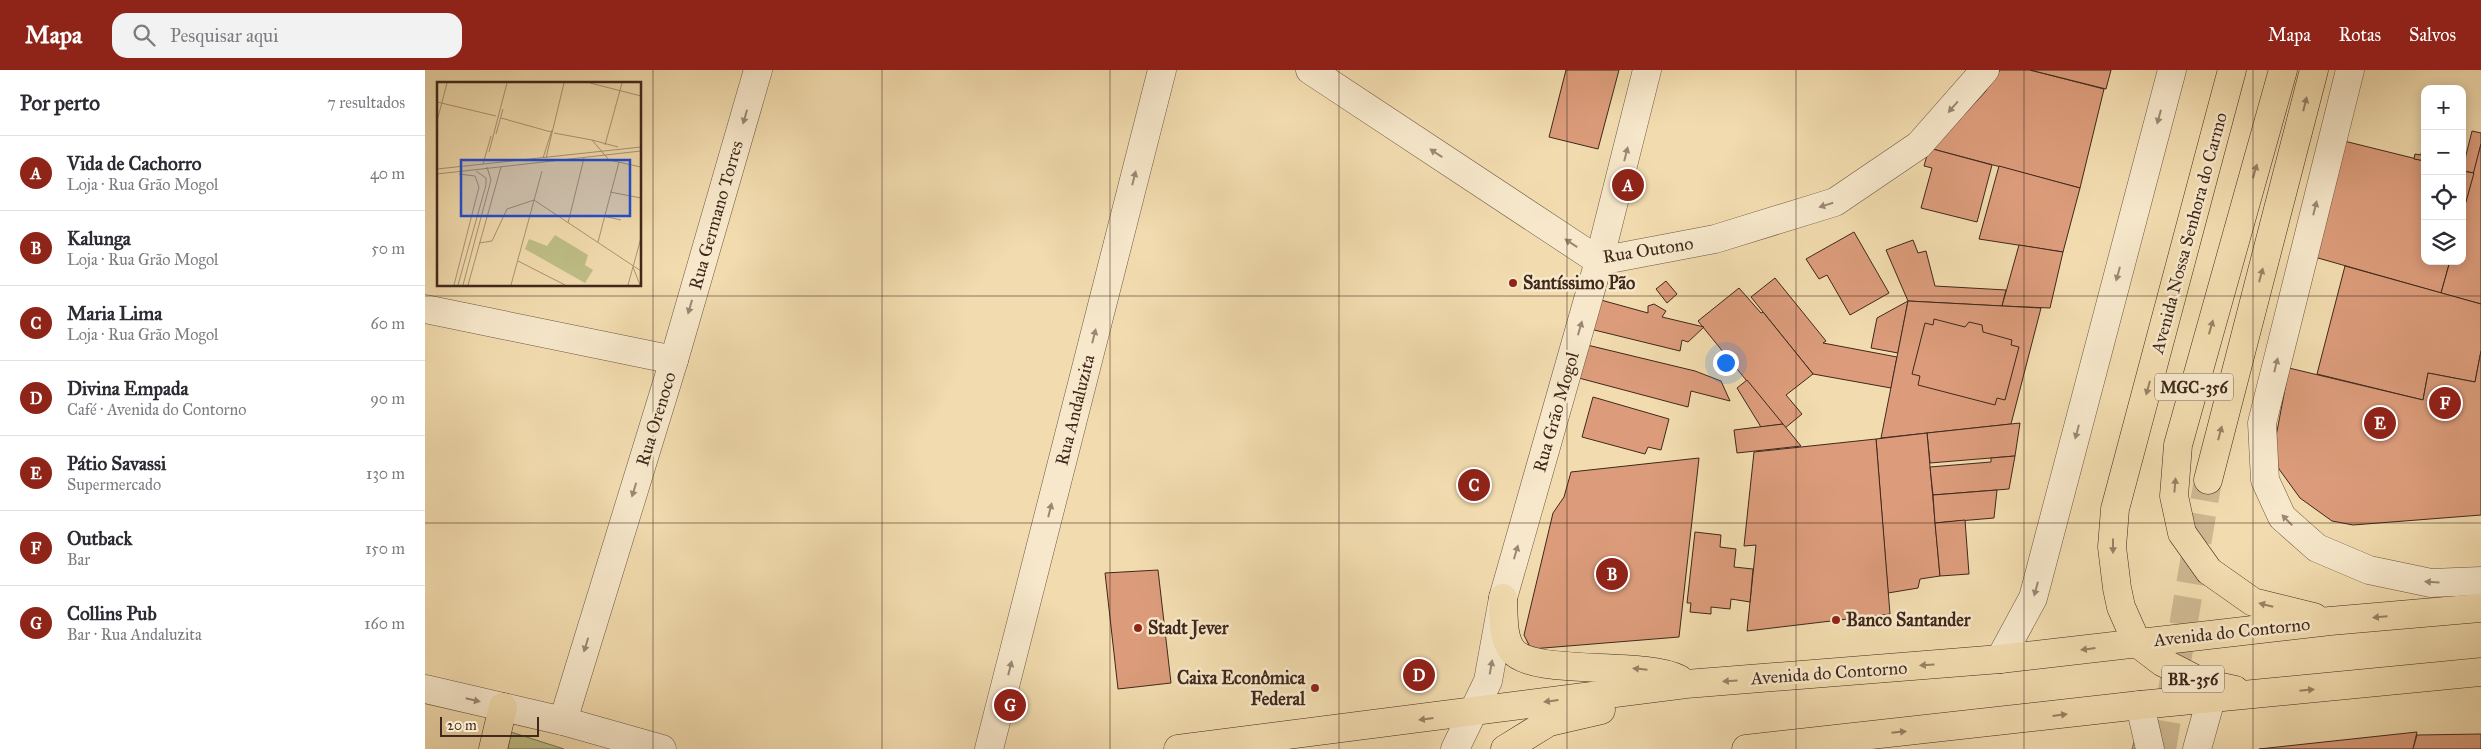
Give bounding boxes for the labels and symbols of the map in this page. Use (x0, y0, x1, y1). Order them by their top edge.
inset map (437, 82, 641, 286)
one-way arrow (2301, 97, 2309, 112)
one-way arrow (1947, 100, 1959, 112)
one-way arrow (740, 109, 748, 124)
street label: Avenida Nossa Senhora do Carmo (2146, 110, 2232, 357)
one-way arrow (2155, 110, 2163, 125)
street label: Rua Germano Torres (684, 138, 748, 292)
one-way arrow (1622, 146, 1630, 162)
one-way arrow (1429, 148, 1442, 158)
one-way arrow (2251, 163, 2259, 178)
pin: A (1612, 166, 1644, 204)
one-way arrow (1130, 171, 1138, 186)
one-way arrow (2311, 200, 2319, 215)
one-way arrow (1818, 202, 1833, 210)
street label: Rua Outono (1601, 232, 1695, 268)
one-way arrow (1564, 238, 1578, 248)
one-way arrow (2114, 267, 2122, 282)
one-way arrow (2257, 268, 2265, 283)
place label: Santíssimo Pão (1523, 272, 1635, 294)
marker: Santíssimo Pão (1507, 277, 1519, 289)
one-way arrow (685, 299, 693, 314)
one-way arrow (1577, 320, 1585, 335)
one-way arrow (2207, 320, 2215, 335)
one-way arrow (1090, 328, 1098, 343)
street label: Rua Grão Mogol (1528, 349, 1585, 475)
your location (1713, 350, 1739, 376)
street label: Rua Andaluzita (1051, 352, 1100, 468)
one-way arrow (2272, 358, 2280, 373)
street label: Rua Orenoco (631, 369, 681, 469)
road number: MGC-356 (2155, 374, 2233, 400)
one-way arrow (2143, 380, 2151, 395)
pin: F (2429, 384, 2461, 422)
pin: E (2364, 404, 2396, 442)
one-way arrow (2073, 424, 2081, 439)
one-way arrow (2216, 425, 2224, 440)
pin: C (1458, 466, 1490, 504)
one-way arrow (2171, 477, 2179, 493)
one-way arrow (630, 482, 638, 497)
one-way arrow (1046, 503, 1054, 518)
one-way arrow (2281, 514, 2293, 526)
one-way arrow (2109, 538, 2117, 554)
one-way arrow (1513, 544, 1521, 559)
pin: B (1596, 555, 1628, 593)
one-way arrow (2424, 578, 2440, 586)
one-way arrow (2032, 581, 2040, 596)
one-way arrow (2259, 601, 2274, 609)
place label: Banco Santander (1846, 609, 1972, 631)
street label: Avenida do Contorno (2152, 613, 2311, 651)
one-way arrow (2372, 613, 2388, 621)
marker: Banco Santander (1830, 614, 1842, 626)
place label: Stadt Jever (1148, 617, 1230, 640)
marker: Stadt Jever (1132, 622, 1144, 634)
one-way arrow (582, 638, 590, 653)
one-way arrow (2080, 645, 2096, 653)
pin: D (1403, 656, 1435, 694)
street label: Avenida do Contorno (1749, 657, 1908, 690)
one-way arrow (1487, 659, 1495, 675)
one-way arrow (1006, 660, 1014, 675)
one-way arrow (1918, 661, 1934, 669)
one-way arrow (1632, 665, 1648, 673)
road number: BR-356 (2162, 666, 2224, 692)
place label: Caixa Econômica Federal (1177, 667, 1306, 710)
one-way arrow (1721, 677, 1737, 685)
marker: Caixa Econômica Federal (1309, 682, 1321, 694)
pin: G (994, 686, 1026, 724)
one-way arrow (2299, 686, 2315, 694)
one-way arrow (465, 696, 480, 704)
one-way arrow (1542, 697, 1558, 705)
one-way arrow (2052, 711, 2068, 719)
scale bar (440, 714, 539, 737)
one-way arrow (1417, 715, 1433, 723)
one-way arrow (1891, 728, 1907, 736)

